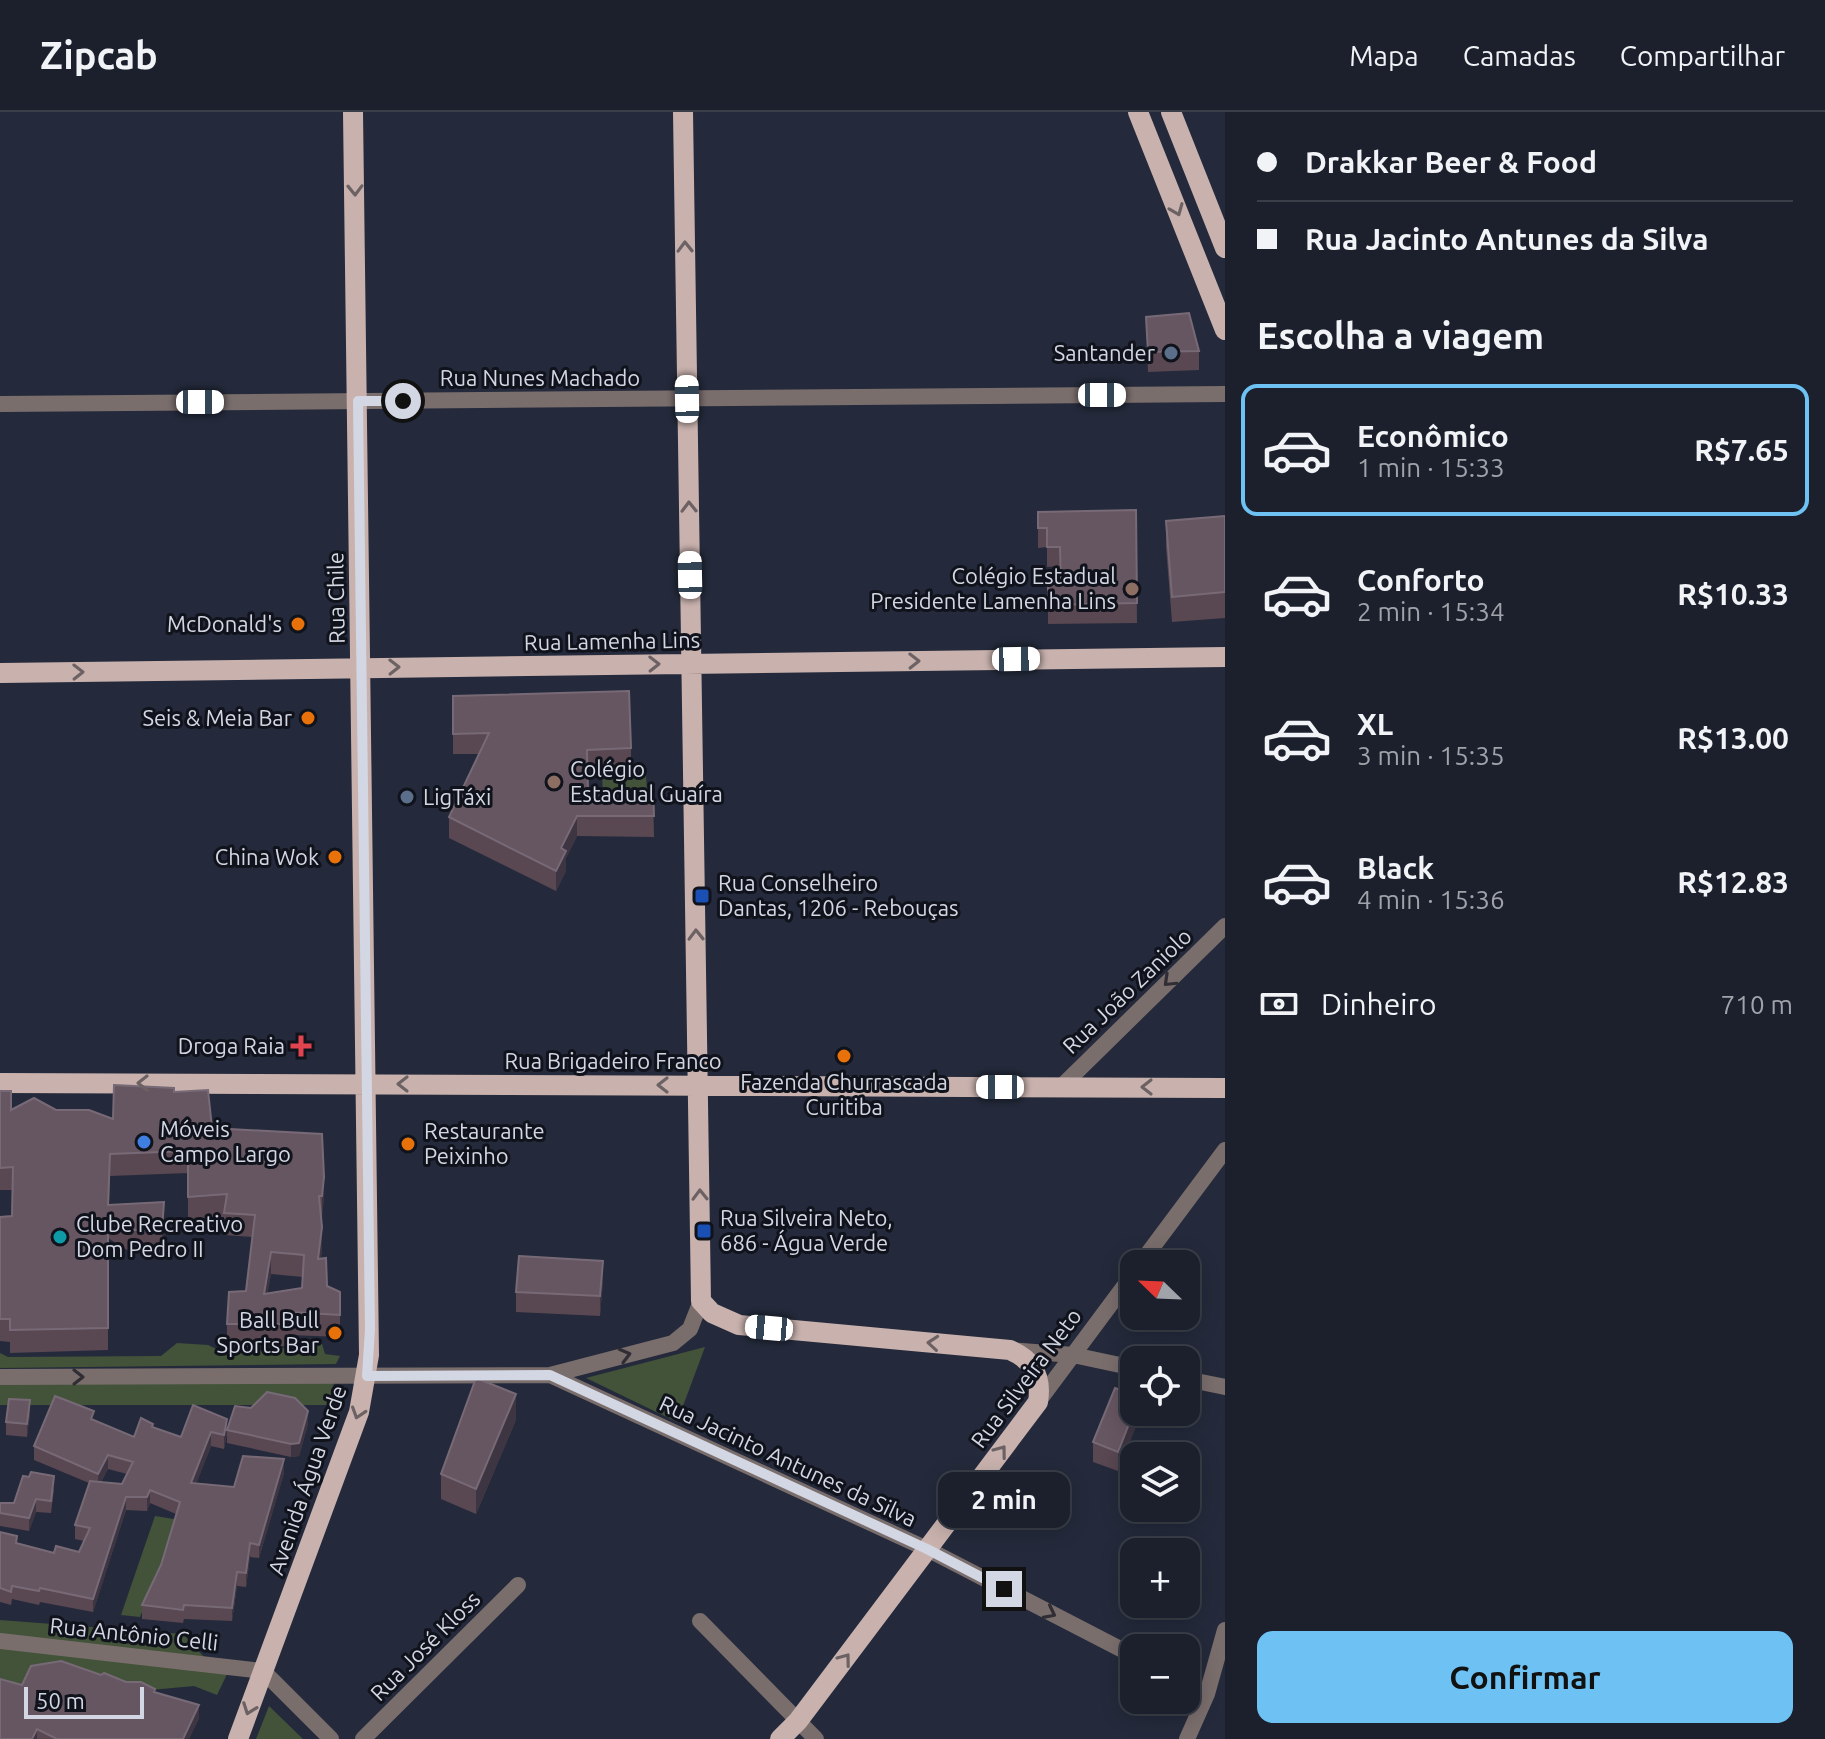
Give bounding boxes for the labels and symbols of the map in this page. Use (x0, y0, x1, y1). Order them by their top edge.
one-way arrow (346, 184, 363, 197)
one-way arrow (1167, 202, 1184, 216)
one-way arrow (676, 240, 693, 253)
place label: Santander (1054, 340, 1156, 365)
marker: Santander (1162, 344, 1180, 362)
street label: Rua Nunes Machado (440, 365, 640, 390)
car (675, 375, 699, 423)
route start (385, 383, 421, 419)
car (1078, 383, 1126, 407)
car (176, 390, 224, 414)
one-way arrow (680, 500, 697, 513)
car (678, 551, 702, 599)
street label: Rua Chile (322, 552, 349, 644)
place label: Colégio Estadual Presidente Lamenha Lins (870, 563, 1116, 613)
marker: Colégio Estadual Presidente Lamenha Lins (1123, 580, 1141, 598)
place label: McDonald's (167, 611, 282, 636)
marker: McDonald's (289, 615, 307, 633)
street label: Rua Lamenha Lins (524, 626, 700, 655)
car (992, 647, 1040, 671)
one-way arrow (908, 652, 921, 670)
one-way arrow (648, 655, 661, 673)
one-way arrow (388, 659, 401, 676)
one-way arrow (72, 663, 85, 680)
place label: Seis & Meia Bar (142, 705, 293, 730)
marker: Seis & Meia Bar (299, 709, 317, 727)
place label: Colégio Estadual Guaíra (570, 756, 723, 806)
marker: Colégio Estadual Guaíra (545, 773, 563, 791)
place label: LigTáxi (423, 784, 491, 809)
marker: LigTáxi (398, 788, 416, 806)
place label: China Wok (215, 844, 319, 869)
marker: China Wok (326, 848, 344, 866)
place label: Rua Conselheiro Dantas, 1206 - Rebouças (718, 870, 959, 920)
marker: Rua Conselheiro Dantas, 1206 - Rebouças (693, 887, 711, 905)
street label: Rua João Zaniolo (1057, 923, 1196, 1058)
one-way arrow (687, 928, 704, 941)
one-way arrow (1164, 972, 1178, 986)
place label: Droga Raia (178, 1033, 285, 1058)
marker: Droga Raia (292, 1037, 310, 1055)
marker: Fazenda Churrascada Curitiba (835, 1047, 853, 1065)
street label: Rua Brigadeiro Franco (504, 1048, 722, 1073)
place label: Fazenda Churrascada Curitiba (740, 1069, 948, 1119)
one-way arrow (136, 1074, 149, 1092)
one-way arrow (396, 1075, 409, 1093)
car (976, 1075, 1024, 1099)
one-way arrow (656, 1076, 669, 1094)
one-way arrow (1140, 1078, 1153, 1096)
place label: Móveis Campo Largo (160, 1116, 291, 1166)
place label: Restaurante Peixinho (424, 1118, 545, 1168)
marker: Móveis Campo Largo (135, 1133, 153, 1151)
marker: Restaurante Peixinho (399, 1135, 417, 1153)
one-way arrow (691, 1188, 708, 1201)
place label: Rua Silveira Neto, 686 - Água Verde (720, 1205, 893, 1255)
place label: Clube Recreativo Dom Pedro II (76, 1211, 243, 1261)
marker: Rua Silveira Neto, 686 - Água Verde (695, 1222, 713, 1240)
marker: Clube Recreativo Dom Pedro II (51, 1228, 69, 1246)
north arrow (1120, 1250, 1200, 1330)
street label: Rua Silveira Neto (965, 1303, 1086, 1452)
place label: Ball Bull Sports Bar (217, 1307, 320, 1357)
car (744, 1314, 794, 1342)
marker: Ball Bull Sports Bar (326, 1324, 344, 1342)
one-way arrow (926, 1334, 939, 1351)
one-way arrow (618, 1348, 632, 1365)
one-way arrow (72, 1368, 85, 1386)
street label: Avenida Água Verde (261, 1382, 351, 1578)
street label: Rua Jacinto Antunes da Silva (656, 1390, 921, 1531)
one-way arrow (352, 1405, 368, 1419)
one-way arrow (992, 1445, 1006, 1460)
callout: 2 min (938, 1473, 1070, 1529)
route end (986, 1571, 1022, 1607)
street label: Rua José Kloss (365, 1586, 484, 1705)
one-way arrow (1042, 1603, 1057, 1618)
street label: Rua Antônio Celli (49, 1612, 220, 1655)
one-way arrow (835, 1653, 849, 1667)
scale bar (24, 1683, 144, 1719)
one-way arrow (242, 1701, 259, 1715)

